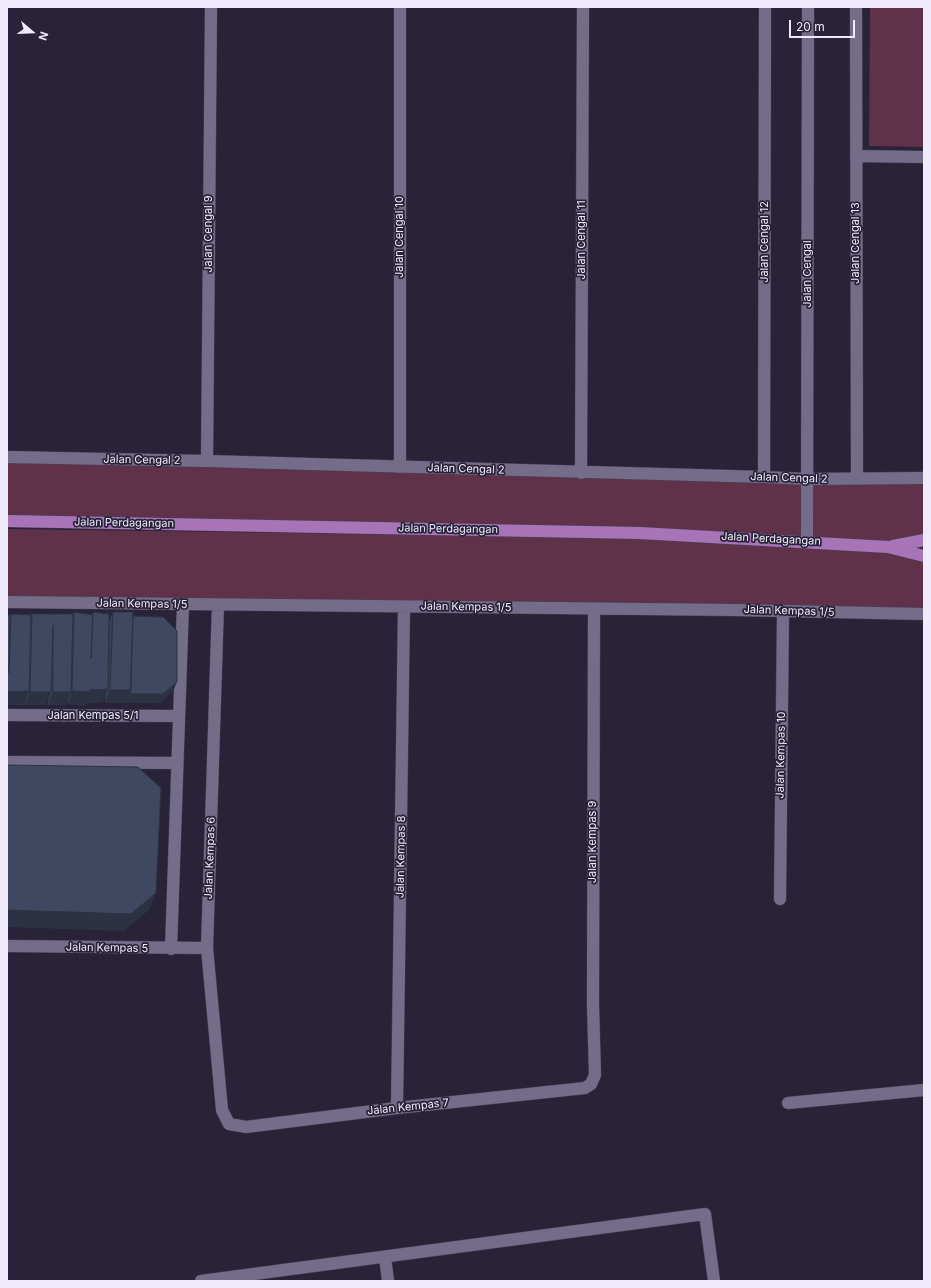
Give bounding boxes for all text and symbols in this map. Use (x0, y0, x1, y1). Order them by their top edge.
north arrow (12, 12, 52, 52)
scale bar (791, 12, 857, 38)
text: 20 m (796, 19, 825, 34)
text: N (35, 30, 51, 42)
street label: Jalan Cengal 9 (202, 195, 216, 273)
street label: Jalan Cengal 10 (393, 196, 407, 278)
street label: Jalan Cengal 11 (575, 200, 589, 280)
street label: Jalan Cengal 12 (758, 201, 772, 283)
street label: Jalan Cengal 13 (849, 202, 863, 284)
street label: Jalan Cengal (801, 240, 815, 308)
street label: Jalan Cengal 2 (103, 453, 181, 467)
street label: Jalan Cengal 2 (427, 461, 505, 477)
street label: Jalan Cengal 2 (750, 470, 828, 486)
street label: Jalan Perdagangan (74, 516, 174, 530)
street label: Jalan Perdagangan (398, 522, 498, 536)
street label: Jalan Perdagangan (721, 530, 821, 548)
street label: Jalan Kempas 1/5 (96, 597, 188, 611)
street label: Jalan Kempas 1/5 (420, 600, 512, 614)
street label: Jalan Kempas 1/5 (743, 603, 835, 619)
street label: Jalan Kempas 5/1 (48, 709, 138, 723)
street label: Jalan Kempas 10 (774, 711, 788, 799)
street label: Jalan Kempas 9 (586, 801, 600, 883)
street label: Jalan Kempas 6 (202, 816, 218, 900)
street label: Jalan Kempas 8 (394, 816, 408, 898)
street label: Jalan Kempas 5 (66, 941, 148, 955)
street label: Jalan Kempas 7 (367, 1096, 449, 1118)

